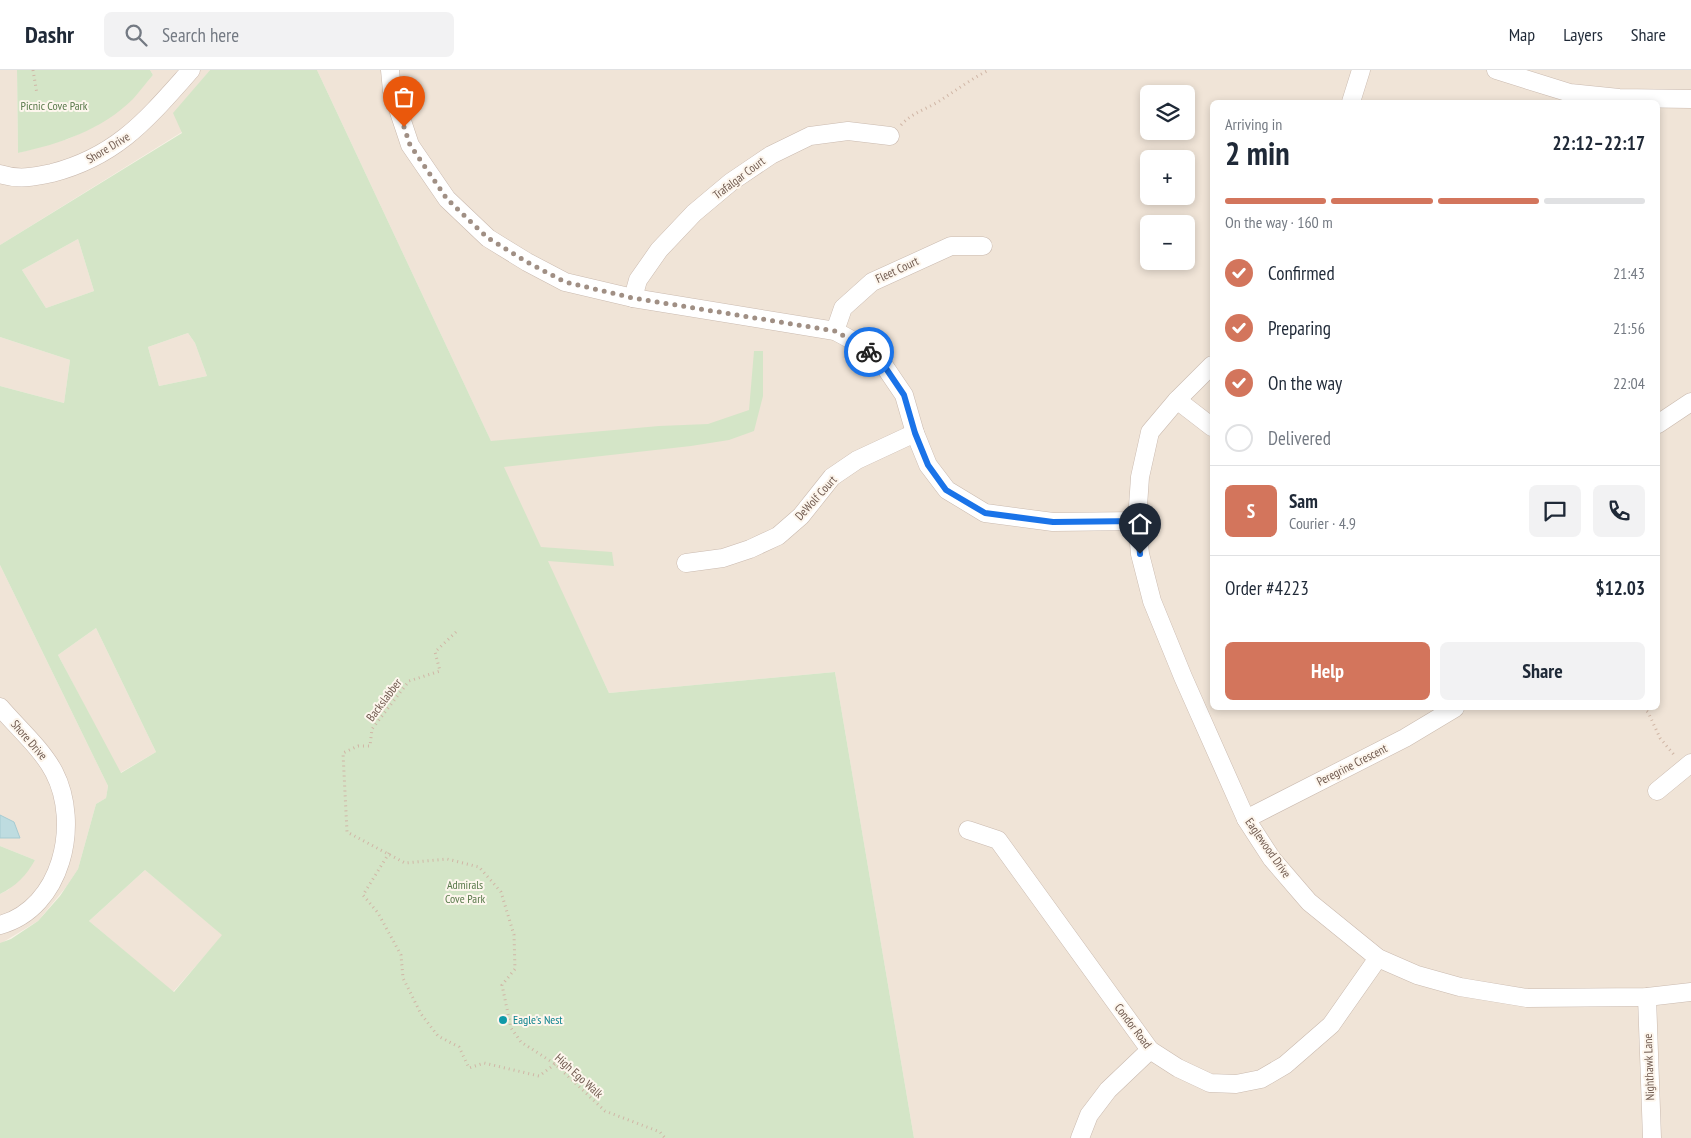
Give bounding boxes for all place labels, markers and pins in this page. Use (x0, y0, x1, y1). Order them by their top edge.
pin (383, 76, 425, 127)
pin (1119, 503, 1161, 554)
place label: Eagle's Nest (513, 1012, 563, 1027)
marker: Eagle's Nest (497, 1014, 509, 1026)

